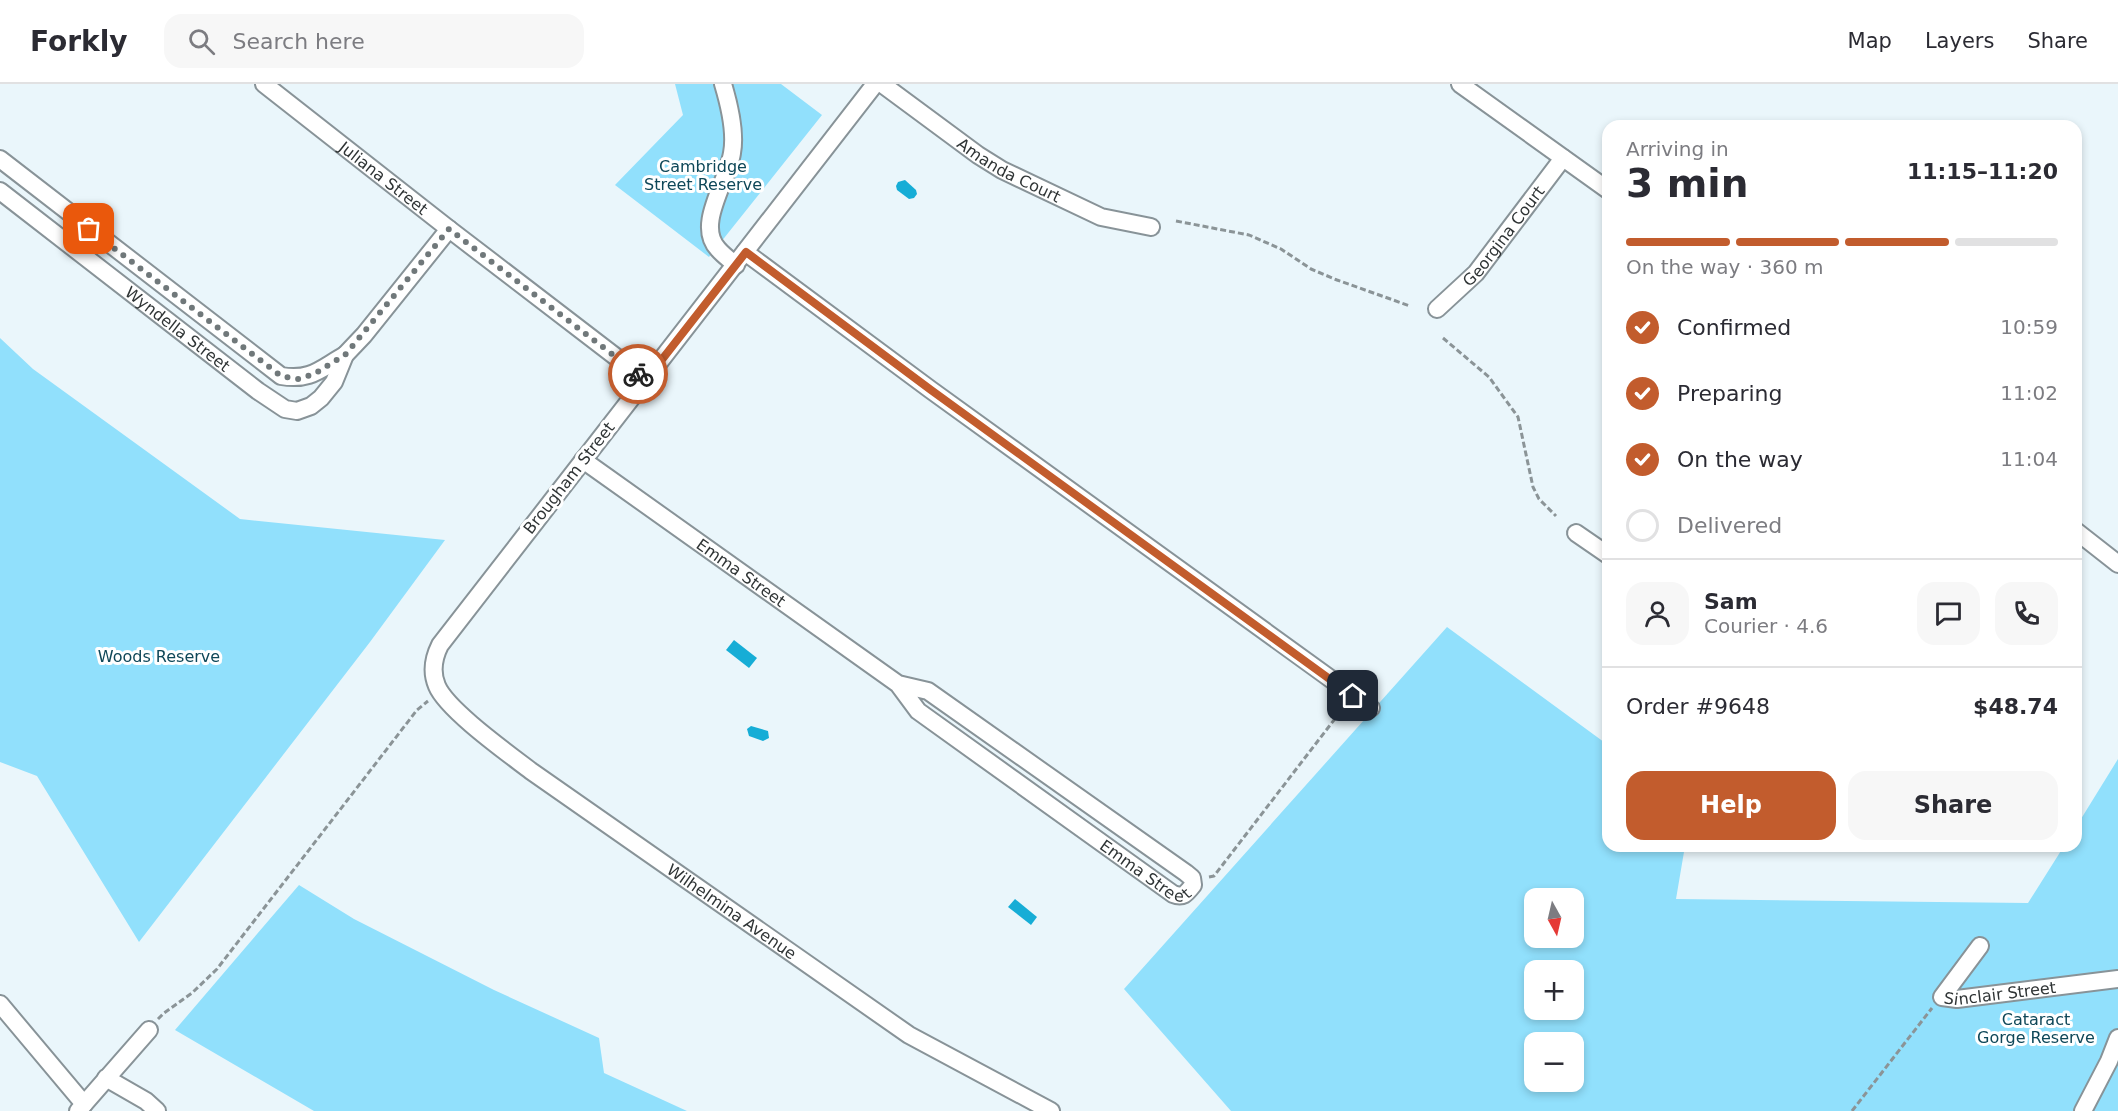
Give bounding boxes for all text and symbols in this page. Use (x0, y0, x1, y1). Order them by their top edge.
search box (164, 14, 584, 68)
text: Forkly (30, 25, 128, 58)
icon: search (185, 25, 218, 58)
text: Search here (233, 29, 365, 54)
text: Map (1848, 29, 1892, 53)
text: Layers (1925, 29, 1994, 53)
text: Share (2027, 29, 2088, 53)
street label: Amanda Court (954, 134, 1064, 206)
street label: Juliana Street (335, 137, 432, 218)
text: Arriving in (1626, 137, 1729, 161)
park label: Cambridge Street Reserve (644, 157, 762, 194)
text: 11:15–11:20 (1907, 159, 2058, 184)
text: 3 min (1626, 161, 1748, 206)
street label: Georgina Court (1458, 182, 1548, 290)
pin (63, 203, 114, 254)
icon: bag (72, 212, 105, 245)
text: On the way · 360 m (1626, 255, 1824, 279)
street label: Wyndella Street (122, 282, 234, 375)
icon: check (1626, 311, 1659, 344)
text: Confirmed (1677, 315, 1791, 340)
text: 10:59 (2000, 315, 2058, 339)
courier (608, 344, 668, 404)
icon: bike (622, 358, 655, 391)
icon: check (1626, 377, 1659, 410)
text: Preparing (1677, 381, 1783, 406)
text: 11:02 (2000, 381, 2058, 405)
street label: Brougham Street (519, 418, 619, 538)
icon: check (1626, 443, 1659, 476)
text: On the way (1677, 447, 1803, 472)
text: 11:04 (2000, 447, 2058, 471)
text: Delivered (1677, 513, 1782, 538)
street label: Emma Street (693, 534, 789, 611)
button: person (1626, 582, 1689, 645)
button: chat (1917, 582, 1980, 645)
button: phone (1995, 582, 2058, 645)
text: Sam (1704, 589, 1758, 614)
text: Courier · 4.6 (1704, 614, 1828, 638)
park label: Woods Reserve (98, 647, 220, 666)
pin (1327, 670, 1378, 721)
icon: home (1336, 679, 1369, 712)
text: Order #9648 (1626, 694, 1770, 719)
text: $48.74 (1973, 694, 2058, 719)
button: Help (1626, 771, 1836, 840)
button: Share (1848, 771, 2058, 840)
street label: Emma Street (1096, 835, 1195, 905)
street label: Wilhelmina Avenue (664, 860, 800, 963)
north arrow (1524, 888, 1584, 948)
map controls (1524, 888, 1584, 1092)
button: + (1524, 960, 1584, 1020)
street label: Sinclair Street (1943, 977, 2057, 1009)
park label: Cataract Gorge Reserve (1977, 1010, 2095, 1047)
button: − (1524, 1032, 1584, 1092)

